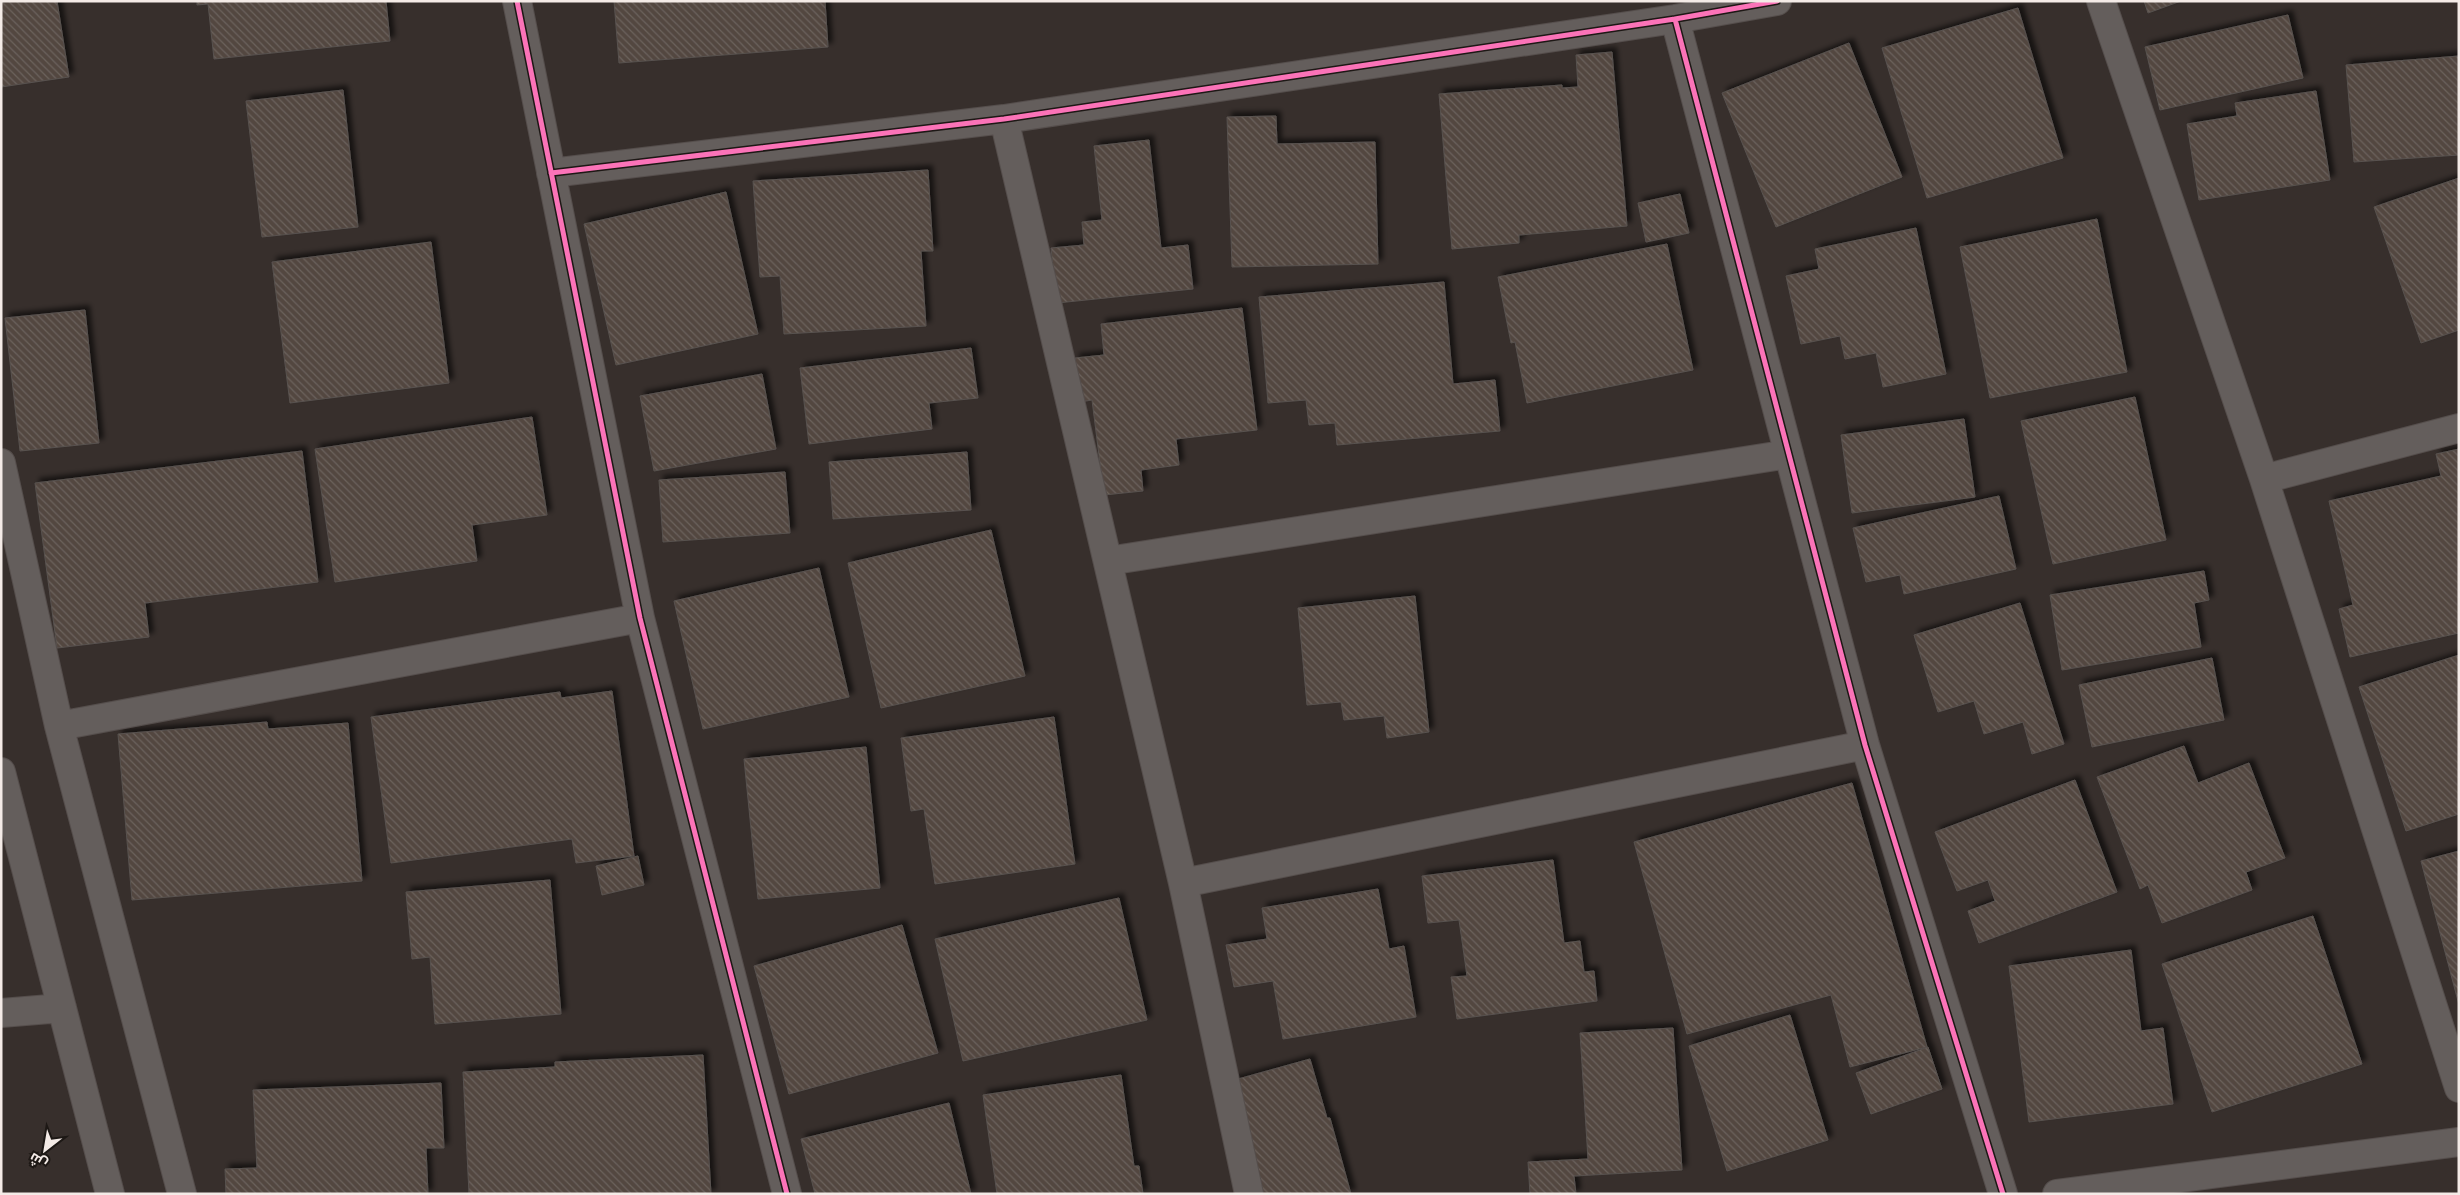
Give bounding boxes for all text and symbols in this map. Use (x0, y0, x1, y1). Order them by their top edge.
north arrow (20, 1125, 70, 1175)
text: ش (26, 1149, 51, 1173)

